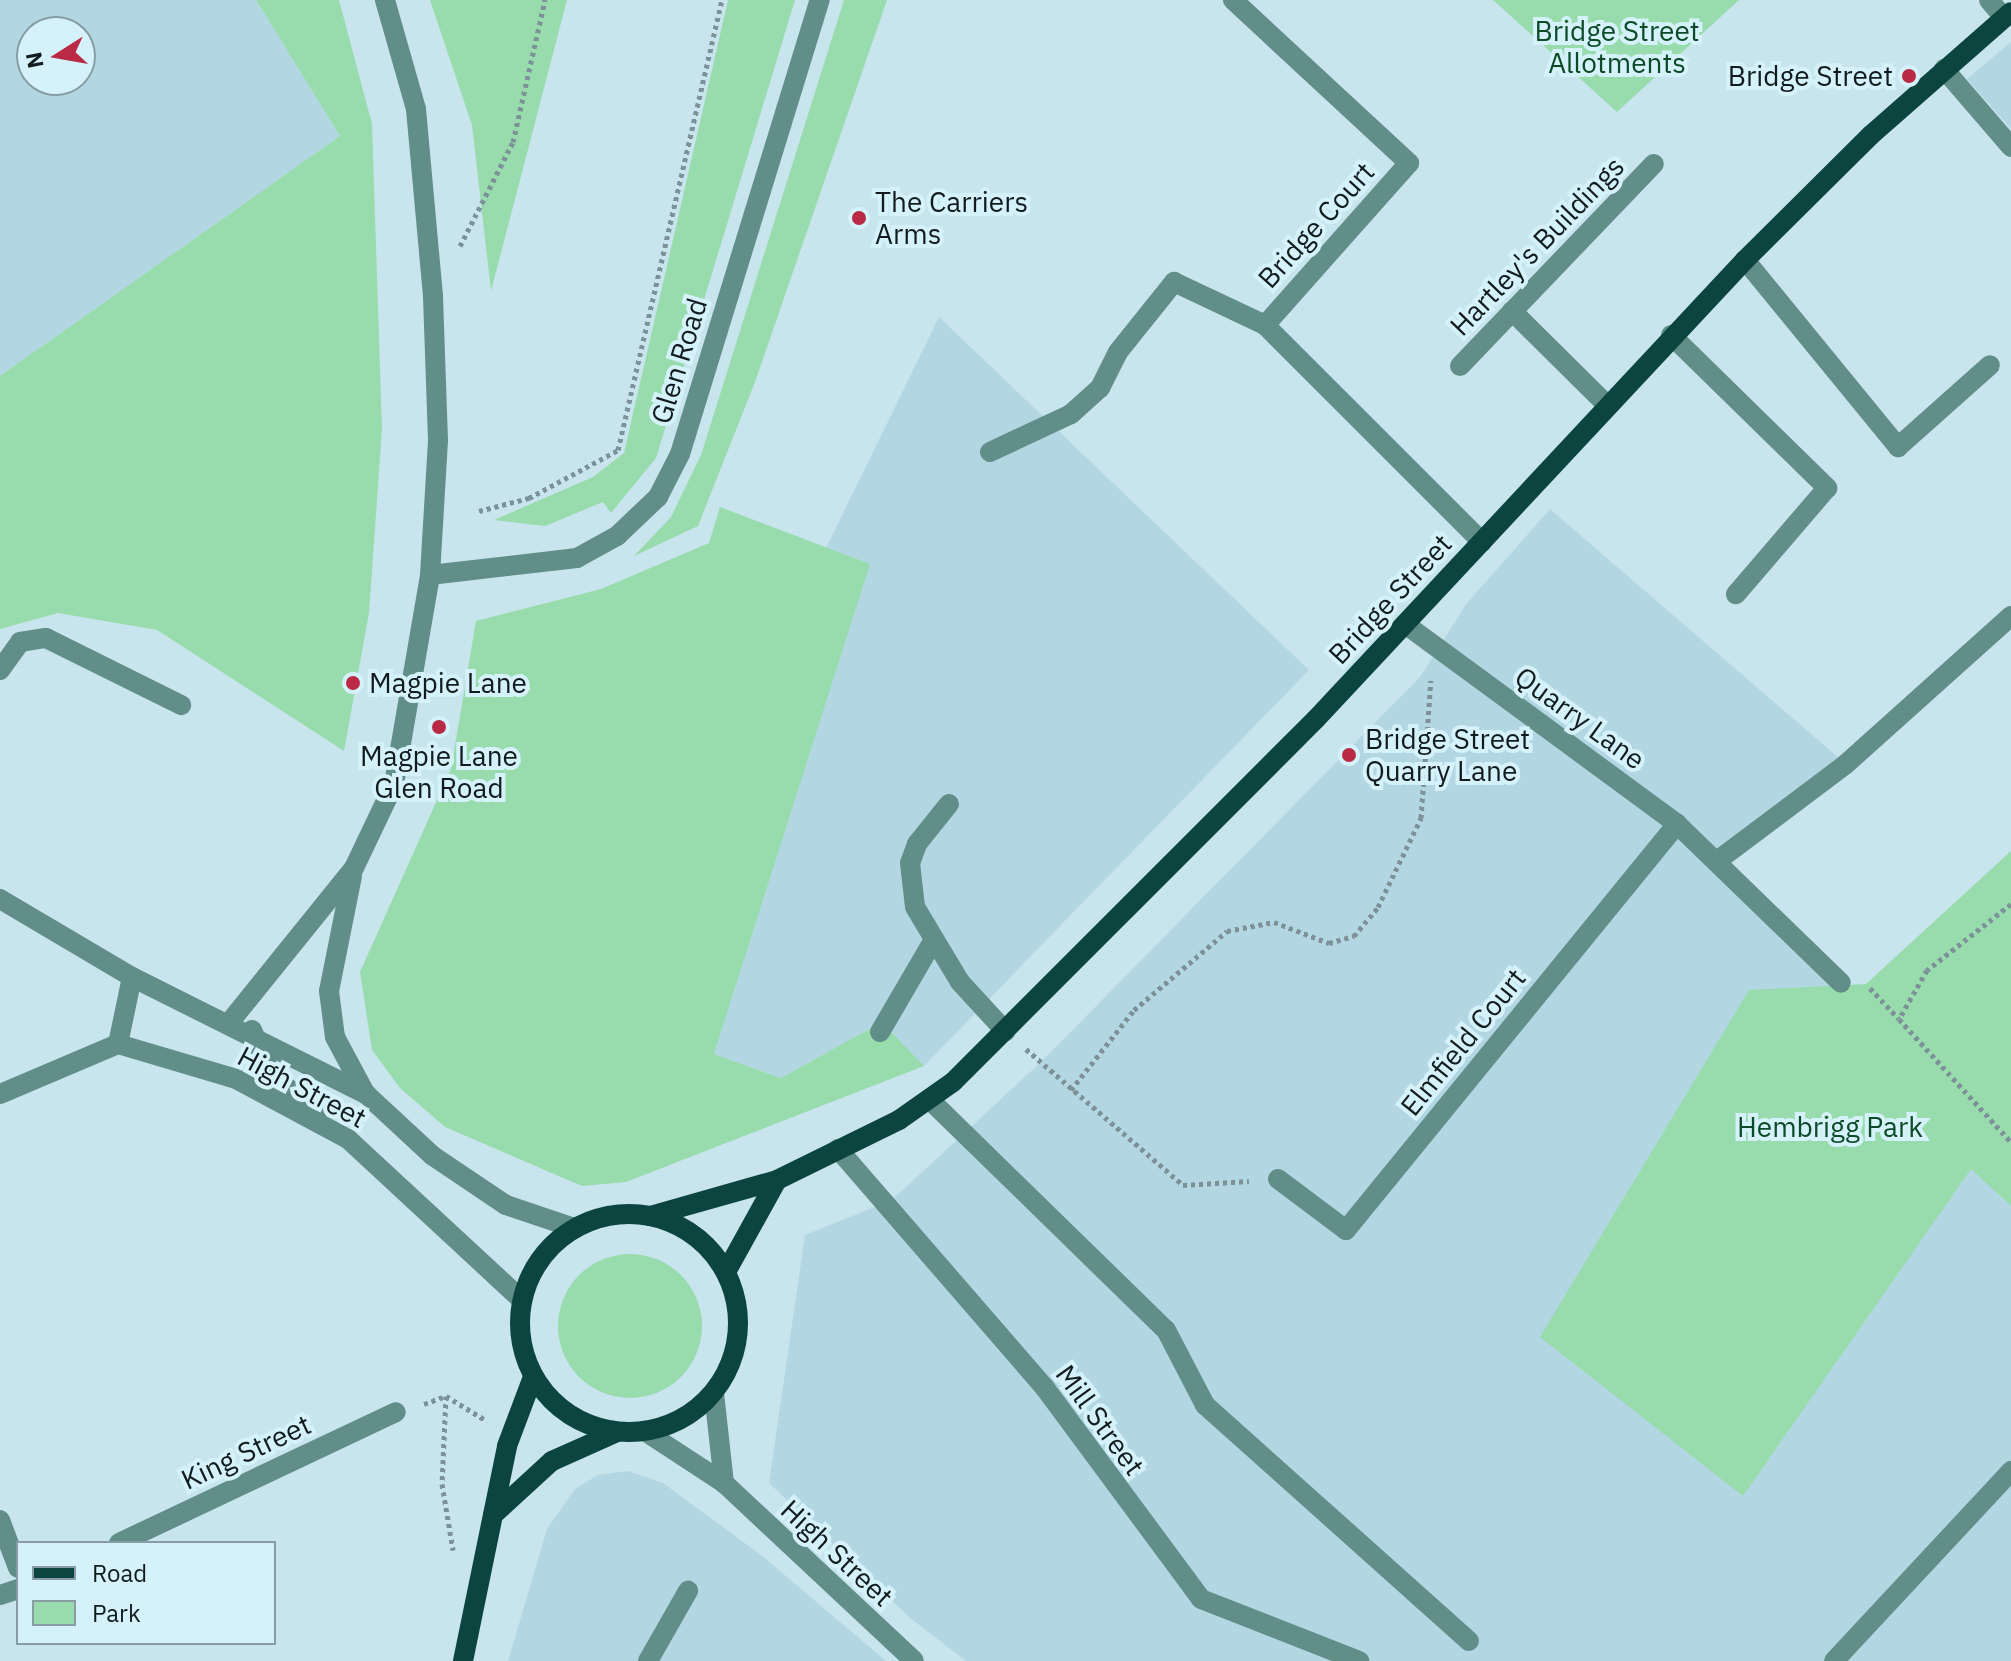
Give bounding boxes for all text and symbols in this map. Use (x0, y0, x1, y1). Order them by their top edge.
park label: Bridge Street Allotments (1534, 14, 1700, 80)
north arrow (16, 16, 96, 96)
text: N (18, 50, 50, 71)
place label: Bridge Street (1728, 59, 1893, 93)
marker: Bridge Street (1900, 67, 1918, 85)
street label: Hartley's Buildings (1443, 150, 1631, 342)
street label: Bridge Court (1251, 155, 1381, 295)
place label: The Carriers Arms (875, 185, 1028, 251)
marker: The Carriers Arms (850, 209, 868, 227)
street label: Glen Road (644, 294, 714, 428)
street label: Bridge Street (1321, 527, 1459, 671)
street label: Quarry Lane (1509, 660, 1651, 776)
place label: Magpie Lane (369, 666, 527, 700)
marker: Magpie Lane (344, 674, 362, 692)
marker: Magpie Lane Glen Road (430, 718, 448, 736)
place label: Bridge Street Quarry Lane (1365, 722, 1530, 788)
place label: Magpie Lane Glen Road (360, 739, 518, 805)
marker: Bridge Street Quarry Lane (1340, 746, 1358, 764)
street label: Elmfield Court (1394, 962, 1532, 1122)
street label: High Street (232, 1039, 372, 1135)
park label: Hembrigg Park (1737, 1110, 1923, 1144)
street label: Mill Street (1049, 1358, 1151, 1482)
street label: King Street (176, 1407, 316, 1497)
street label: High Street (774, 1493, 900, 1613)
legend (16, 1541, 276, 1645)
text: Road (92, 1557, 147, 1589)
text: Park (92, 1597, 141, 1629)

